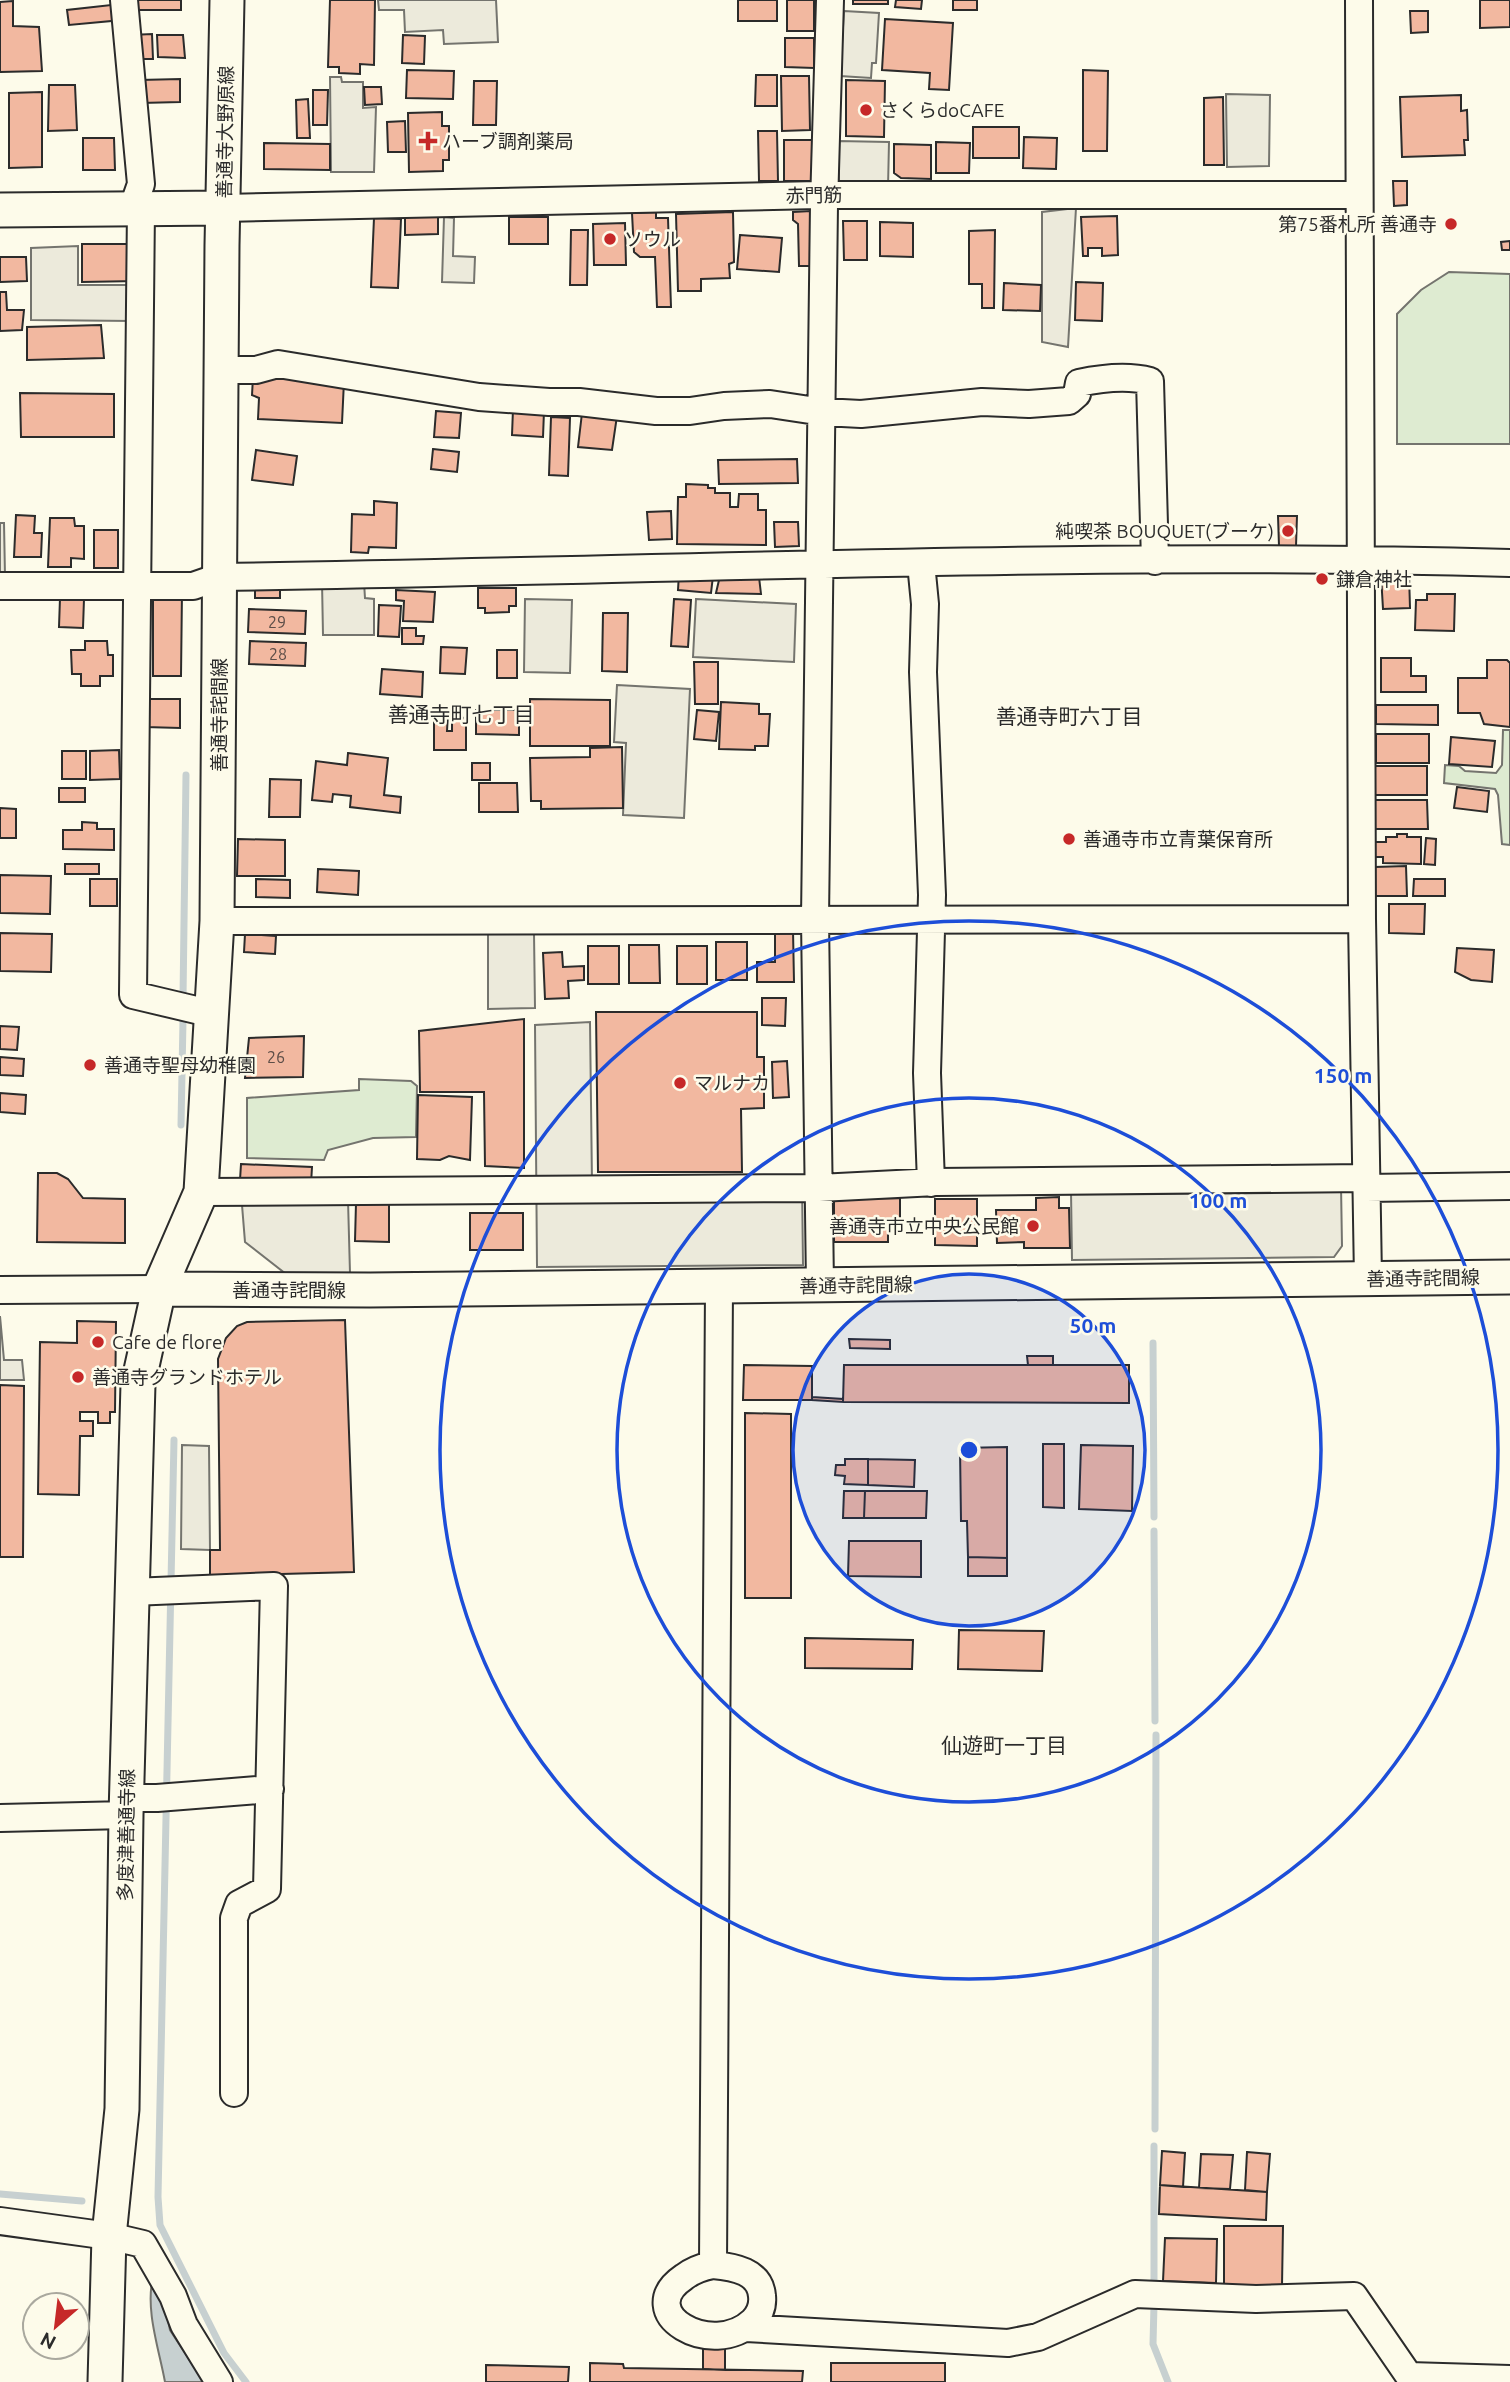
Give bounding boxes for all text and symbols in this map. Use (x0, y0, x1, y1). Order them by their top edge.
street label: 善通寺大野原線 (213, 65, 237, 199)
place label: さくらdoCAFE (880, 99, 1004, 121)
marker: さくらdoCAFE (858, 102, 874, 118)
place label: ハーブ調剤薬局 (442, 130, 574, 152)
marker: ハーブ調剤薬局 (420, 133, 436, 149)
street label: 赤門筋 (785, 184, 843, 206)
place label: 第75番札所 善通寺 (1278, 213, 1437, 235)
marker: 第75番札所 善通寺 (1443, 216, 1459, 232)
place label: ソウル (624, 228, 681, 250)
marker: ソウル (602, 231, 618, 247)
place label: 純喫茶 BOUQUET(ブーケ) (1055, 520, 1274, 542)
marker: 純喫茶 BOUQUET(ブーケ) (1280, 523, 1296, 539)
place label: 鎌倉神社 (1336, 568, 1412, 590)
marker: 鎌倉神社 (1314, 571, 1330, 587)
house number: 29 (268, 613, 286, 631)
house number: 28 (269, 645, 287, 663)
street label: 善通寺詫間線 (208, 658, 230, 772)
district label: 善通寺町七丁目 (388, 702, 535, 726)
district label: 善通寺町六丁目 (996, 704, 1143, 728)
place label: 善通寺市立青葉保育所 (1083, 828, 1273, 850)
marker: 善通寺市立青葉保育所 (1061, 831, 1077, 847)
house number: 26 (267, 1048, 285, 1066)
place label: 善通寺聖母幼稚園 (104, 1054, 256, 1076)
marker: 善通寺聖母幼稚園 (82, 1057, 98, 1073)
text: 150 m (1314, 1063, 1372, 1087)
place label: マルナカ (694, 1072, 770, 1094)
marker: マルナカ (672, 1075, 688, 1091)
text: 100 m (1189, 1188, 1247, 1212)
place label: 善通寺市立中央公民館 (829, 1215, 1019, 1237)
marker: 善通寺市立中央公民館 (1025, 1218, 1041, 1234)
street label: 善通寺詫間線 (1366, 1266, 1480, 1290)
street label: 善通寺詫間線 (799, 1273, 913, 1297)
street label: 善通寺詫間線 (232, 1279, 346, 1301)
text: 50 m (1070, 1313, 1116, 1337)
place label: Cafe de flore (112, 1331, 222, 1353)
marker: Cafe de flore (90, 1334, 106, 1350)
place label: 善通寺グランドホテル (92, 1366, 282, 1388)
marker: 善通寺グランドホテル (70, 1369, 86, 1385)
centre of rings (957, 1438, 981, 1462)
district label: 仙遊町一丁目 (941, 1733, 1067, 1757)
street label: 多度津善通寺線 (114, 1768, 138, 1902)
north arrow (21, 2291, 91, 2361)
text: N (37, 2328, 59, 2354)

